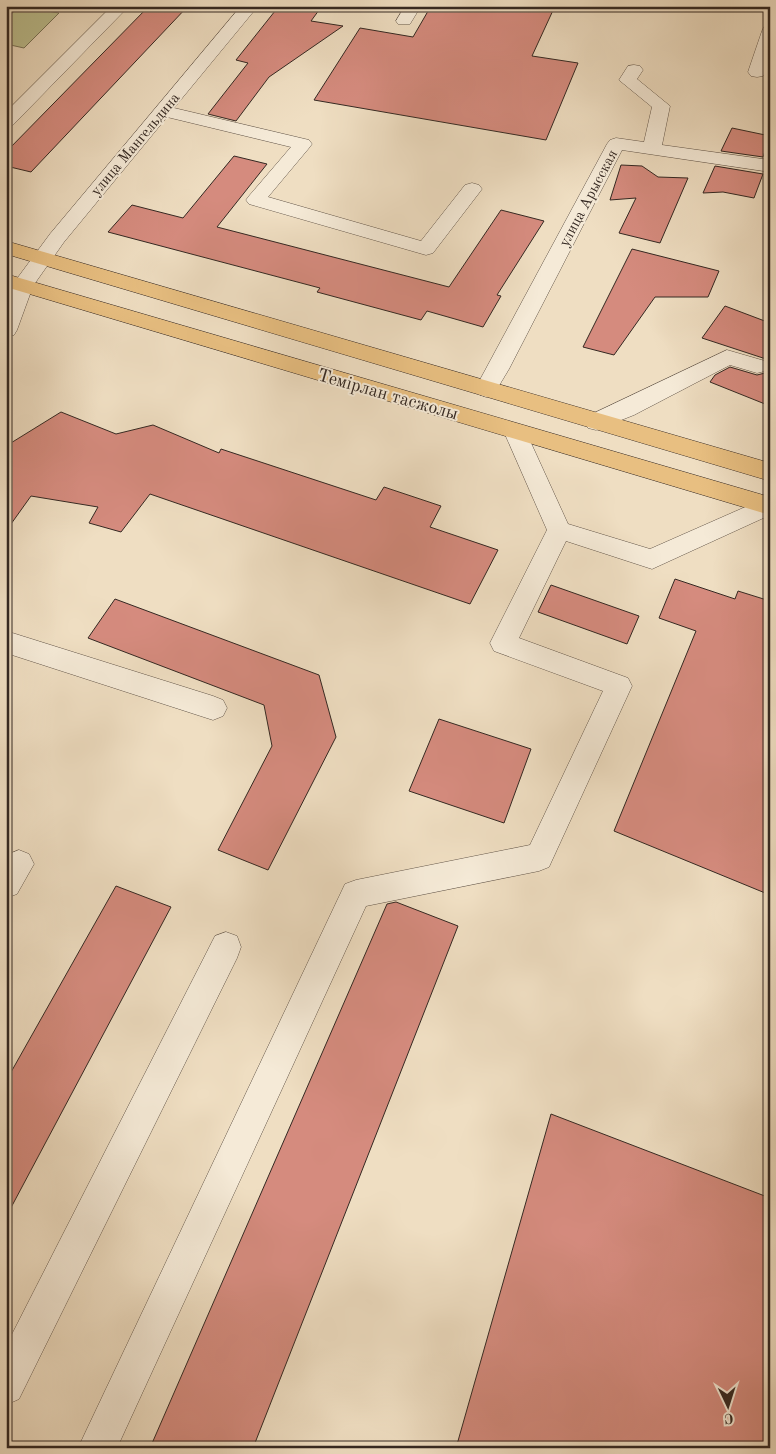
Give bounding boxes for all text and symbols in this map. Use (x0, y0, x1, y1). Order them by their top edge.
street label: улица Мангельдина (89, 90, 184, 199)
street label: улица Арысская (557, 148, 621, 250)
street label: Темірлан тасжолы (315, 366, 460, 424)
north arrow (704, 1382, 754, 1432)
text: С (724, 1411, 734, 1425)

